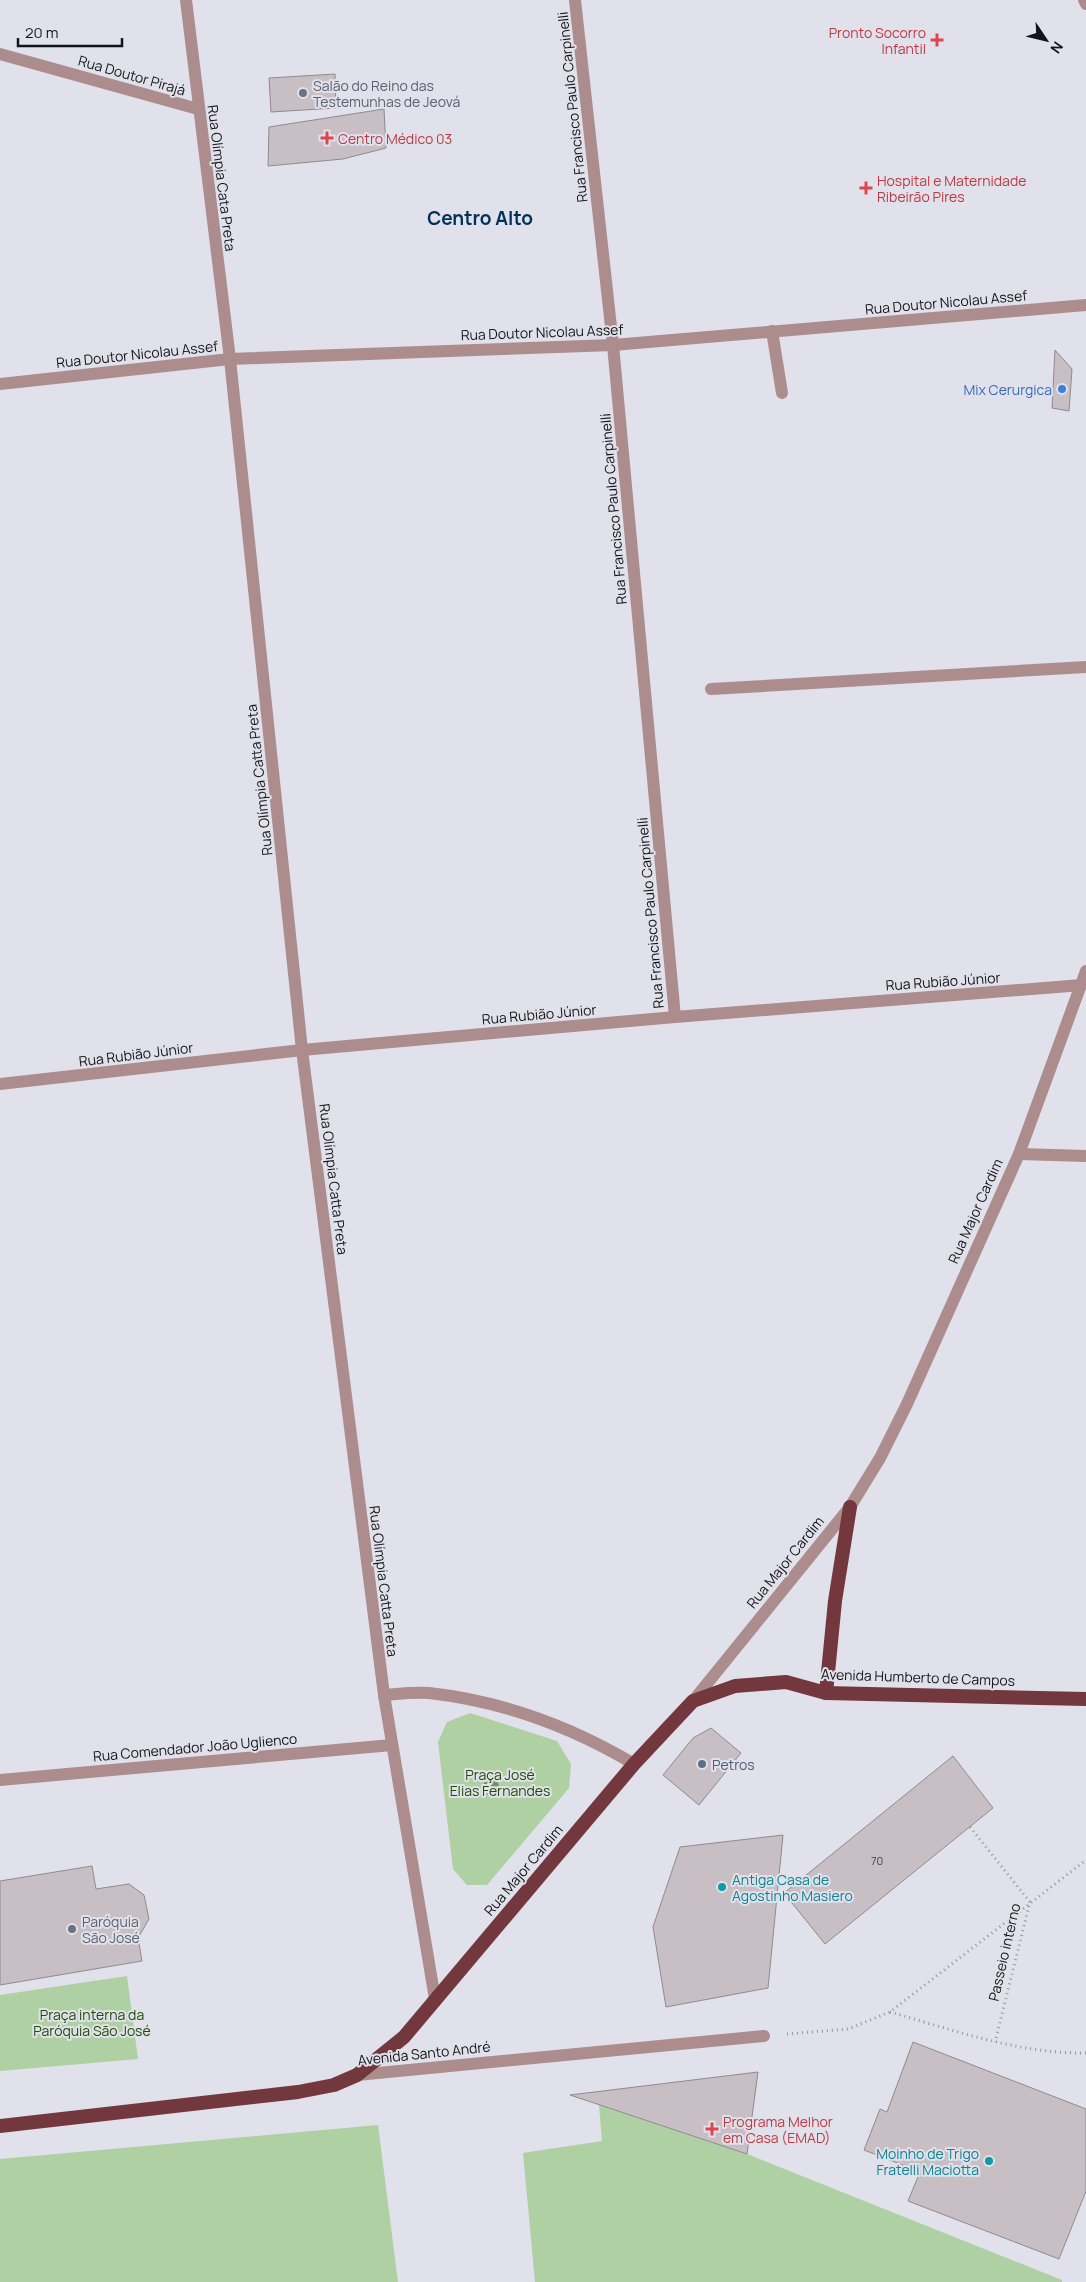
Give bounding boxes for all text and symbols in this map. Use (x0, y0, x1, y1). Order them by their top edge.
street label: Rua Francisco Paulo Carpinelli (553, 11, 591, 203)
scale bar (18, 15, 121, 47)
north arrow (1021, 15, 1071, 65)
text: 20 m (25, 22, 58, 43)
place label: Pronto Socorro Infantil (829, 23, 926, 58)
marker: Pronto Socorro Infantil (930, 33, 944, 47)
text: N (1046, 38, 1068, 57)
street label: Rua Doutor Pirajá (76, 51, 188, 99)
place label: Salão do Reino das Testemunhas de Jeová (313, 76, 460, 111)
marker: Salão do Reino das Testemunhas de Jeová (297, 87, 309, 99)
street label: Rua Olímpia Cata Preta (204, 104, 240, 252)
place label: Centro Médico 03 (338, 129, 452, 148)
marker: Centro Médico 03 (320, 131, 334, 145)
place label: Hospital e Maternidade Ribeirão Pires (877, 171, 1026, 206)
marker: Hospital e Maternidade Ribeirão Pires (859, 181, 873, 195)
district label: Centro Alto (427, 205, 533, 231)
street label: Rua Doutor Nicolau Assef (864, 285, 1028, 319)
street label: Rua Doutor Nicolau Assef (460, 320, 624, 344)
street label: Rua Doutor Nicolau Assef (55, 336, 219, 372)
place label: Mix Cerurgica (963, 380, 1052, 399)
marker: Mix Cerurgica (1056, 383, 1068, 395)
street label: Rua Francisco Paulo Carpinelli (595, 413, 631, 605)
street label: Rua Olímpia Catta Preta (242, 703, 276, 857)
street label: Rua Francisco Paulo Carpinelli (632, 817, 668, 1009)
street label: Rua Rubião Júnior (885, 968, 1001, 994)
street label: Rua Rubião Júnior (481, 1000, 597, 1028)
street label: Rua Rubião Júnior (78, 1038, 194, 1070)
street label: Rua Olímpia Catta Preta (315, 1102, 353, 1256)
street label: Rua Major Cardim (943, 1155, 1007, 1267)
street label: Rua Olímpia Catta Preta (365, 1504, 403, 1658)
street label: Rua Major Cardim (742, 1512, 828, 1612)
street label: Avenida Humberto de Campos (821, 1664, 1015, 1690)
street label: Rua Comendador João Uglienco (92, 1729, 298, 1765)
place label: Petros (712, 1755, 755, 1774)
marker: Petros (696, 1758, 708, 1770)
park label: Praça José Elias Fernandes (450, 1765, 550, 1800)
street label: Rua Major Cardim (479, 1821, 567, 1919)
house number: 70 (871, 1853, 883, 1868)
place label: Antiga Casa de Agostinho Masiero (732, 1870, 853, 1905)
marker: Antiga Casa de Agostinho Masiero (716, 1881, 728, 1893)
street label: Passeio interno (984, 1901, 1024, 2003)
place label: Paróquia São José (82, 1912, 140, 1947)
marker: Paróquia São José (66, 1923, 78, 1935)
park label: Praça interna da Paróquia São José (33, 2005, 151, 2040)
street label: Avenida Santo André (357, 2037, 491, 2069)
place label: Programa Melhor em Casa (EMAD) (723, 2112, 833, 2147)
marker: Programa Melhor em Casa (EMAD) (705, 2122, 719, 2136)
place label: Moinho de Trigo Fratelli Maciotta (876, 2144, 979, 2179)
marker: Moinho de Trigo Fratelli Maciotta (983, 2155, 995, 2167)

